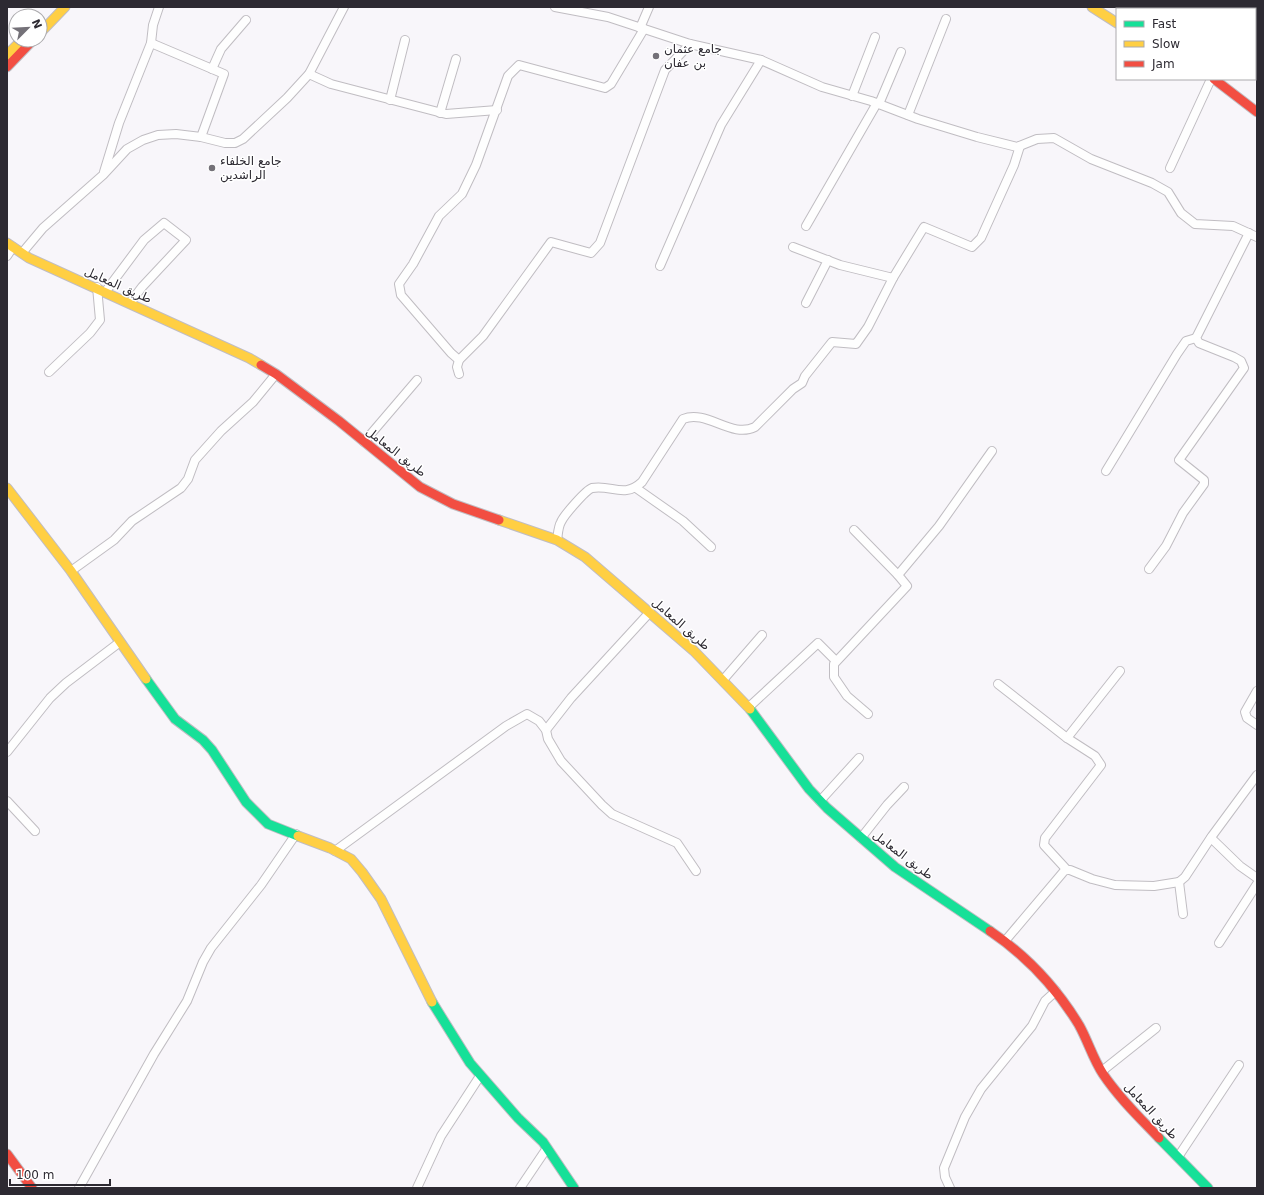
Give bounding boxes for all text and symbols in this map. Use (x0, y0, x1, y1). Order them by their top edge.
north arrow (8, 8, 48, 48)
legend (1116, 8, 1256, 80)
text: N (29, 17, 44, 31)
text: Fast (1152, 17, 1176, 31)
text: Slow (1152, 37, 1180, 51)
place label: جامع عثمان بن عفان (664, 42, 722, 71)
marker: جامع عثمان بن عفان (651, 51, 661, 61)
text: Jam (1151, 57, 1175, 71)
place label: جامع الخلفاء الراشدين (220, 154, 282, 183)
marker: جامع الخلفاء الراشدين (207, 163, 217, 173)
street label: طريق المعامل (82, 264, 154, 307)
street label: طريق المعامل (363, 424, 429, 481)
street label: طريق المعامل (648, 595, 713, 654)
street label: طريق المعامل (869, 828, 936, 883)
street label: طريق المعامل (1121, 1080, 1181, 1143)
scale bar (10, 1161, 110, 1187)
text: 100 m (16, 1168, 54, 1182)

